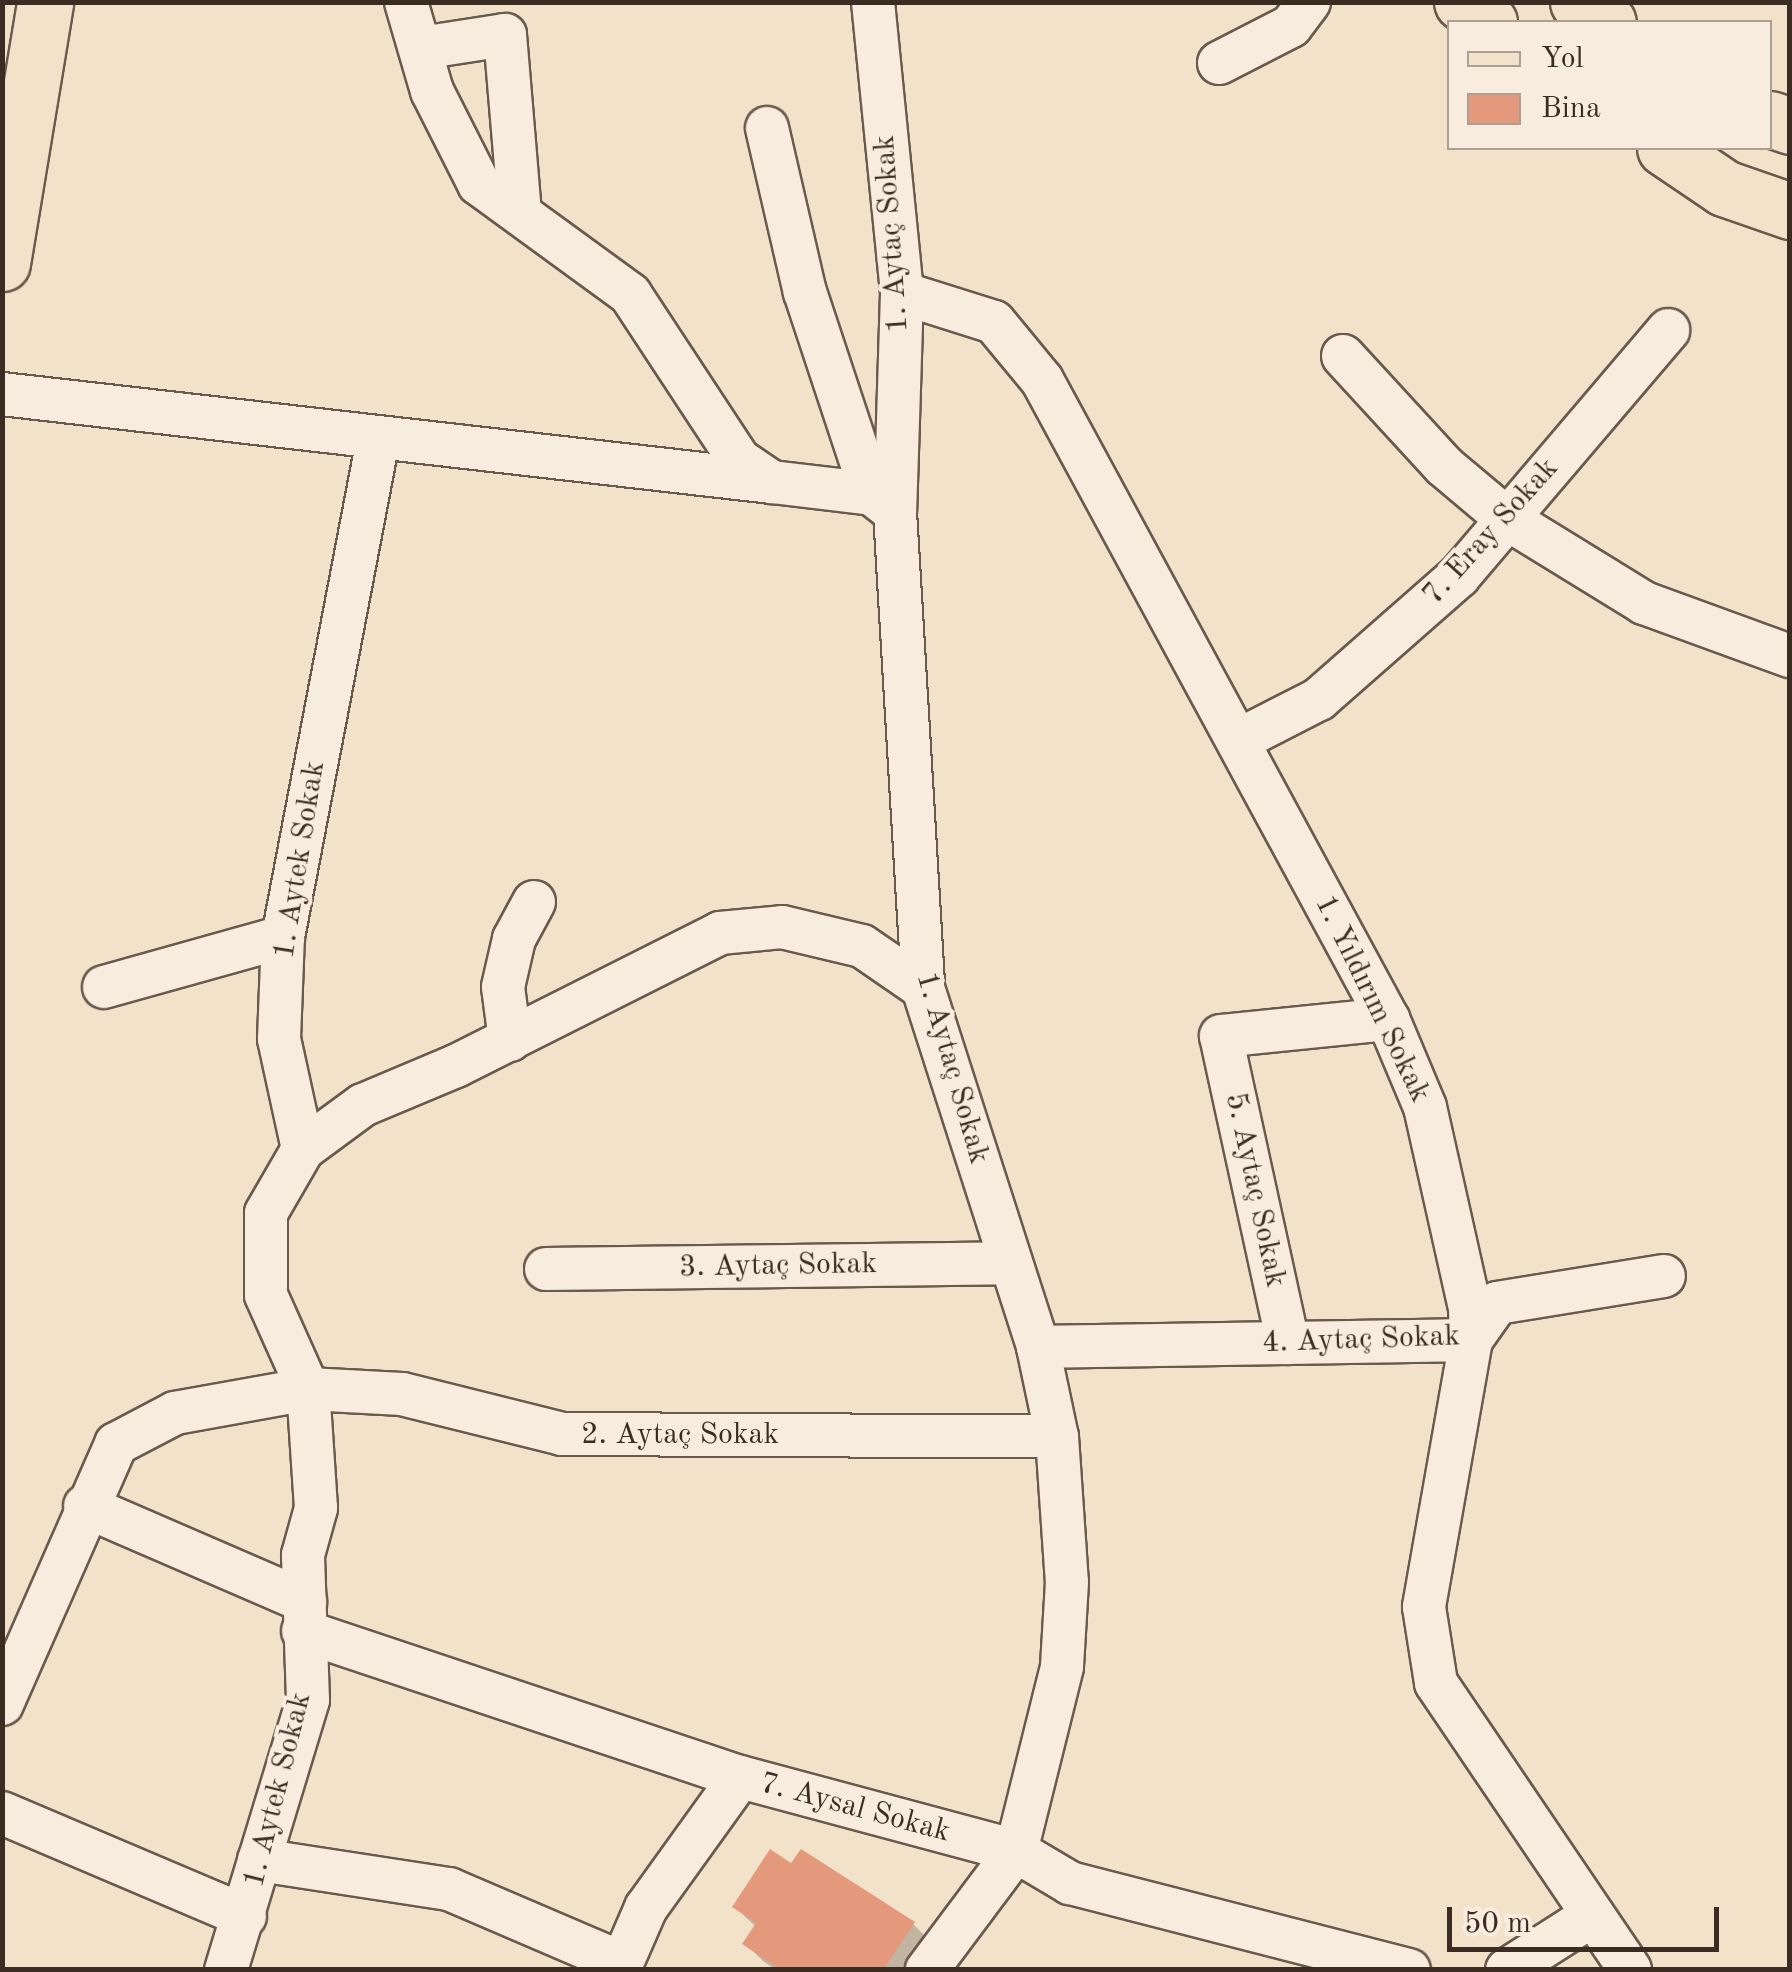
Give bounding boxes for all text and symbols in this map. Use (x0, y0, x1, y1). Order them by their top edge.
legend (1447, 20, 1772, 150)
text: Yol (1541, 44, 1584, 74)
text: Bina (1541, 94, 1601, 124)
street label: 1. Aytaç Sokak (867, 134, 917, 334)
street label: 7. Eray Sokak (1416, 451, 1566, 613)
street label: 1. Aytek Sokak (267, 759, 333, 961)
street label: 1. Yıldırım Sokak (1306, 889, 1438, 1109)
street label: 1. Aytaç Sokak (907, 968, 997, 1168)
street label: 5. Aytaç Sokak (1217, 1089, 1293, 1291)
street label: 3. Aytaç Sokak (679, 1246, 877, 1286)
street label: 4. Aytaç Sokak (1261, 1319, 1461, 1361)
street label: 2. Aytaç Sokak (581, 1417, 779, 1453)
street label: 1. Aytek Sokak (236, 1689, 320, 1891)
street label: 7. Aysal Sokak (756, 1765, 954, 1851)
scale bar (1452, 1887, 1724, 1949)
text: 50 m (1464, 1909, 1531, 1939)

